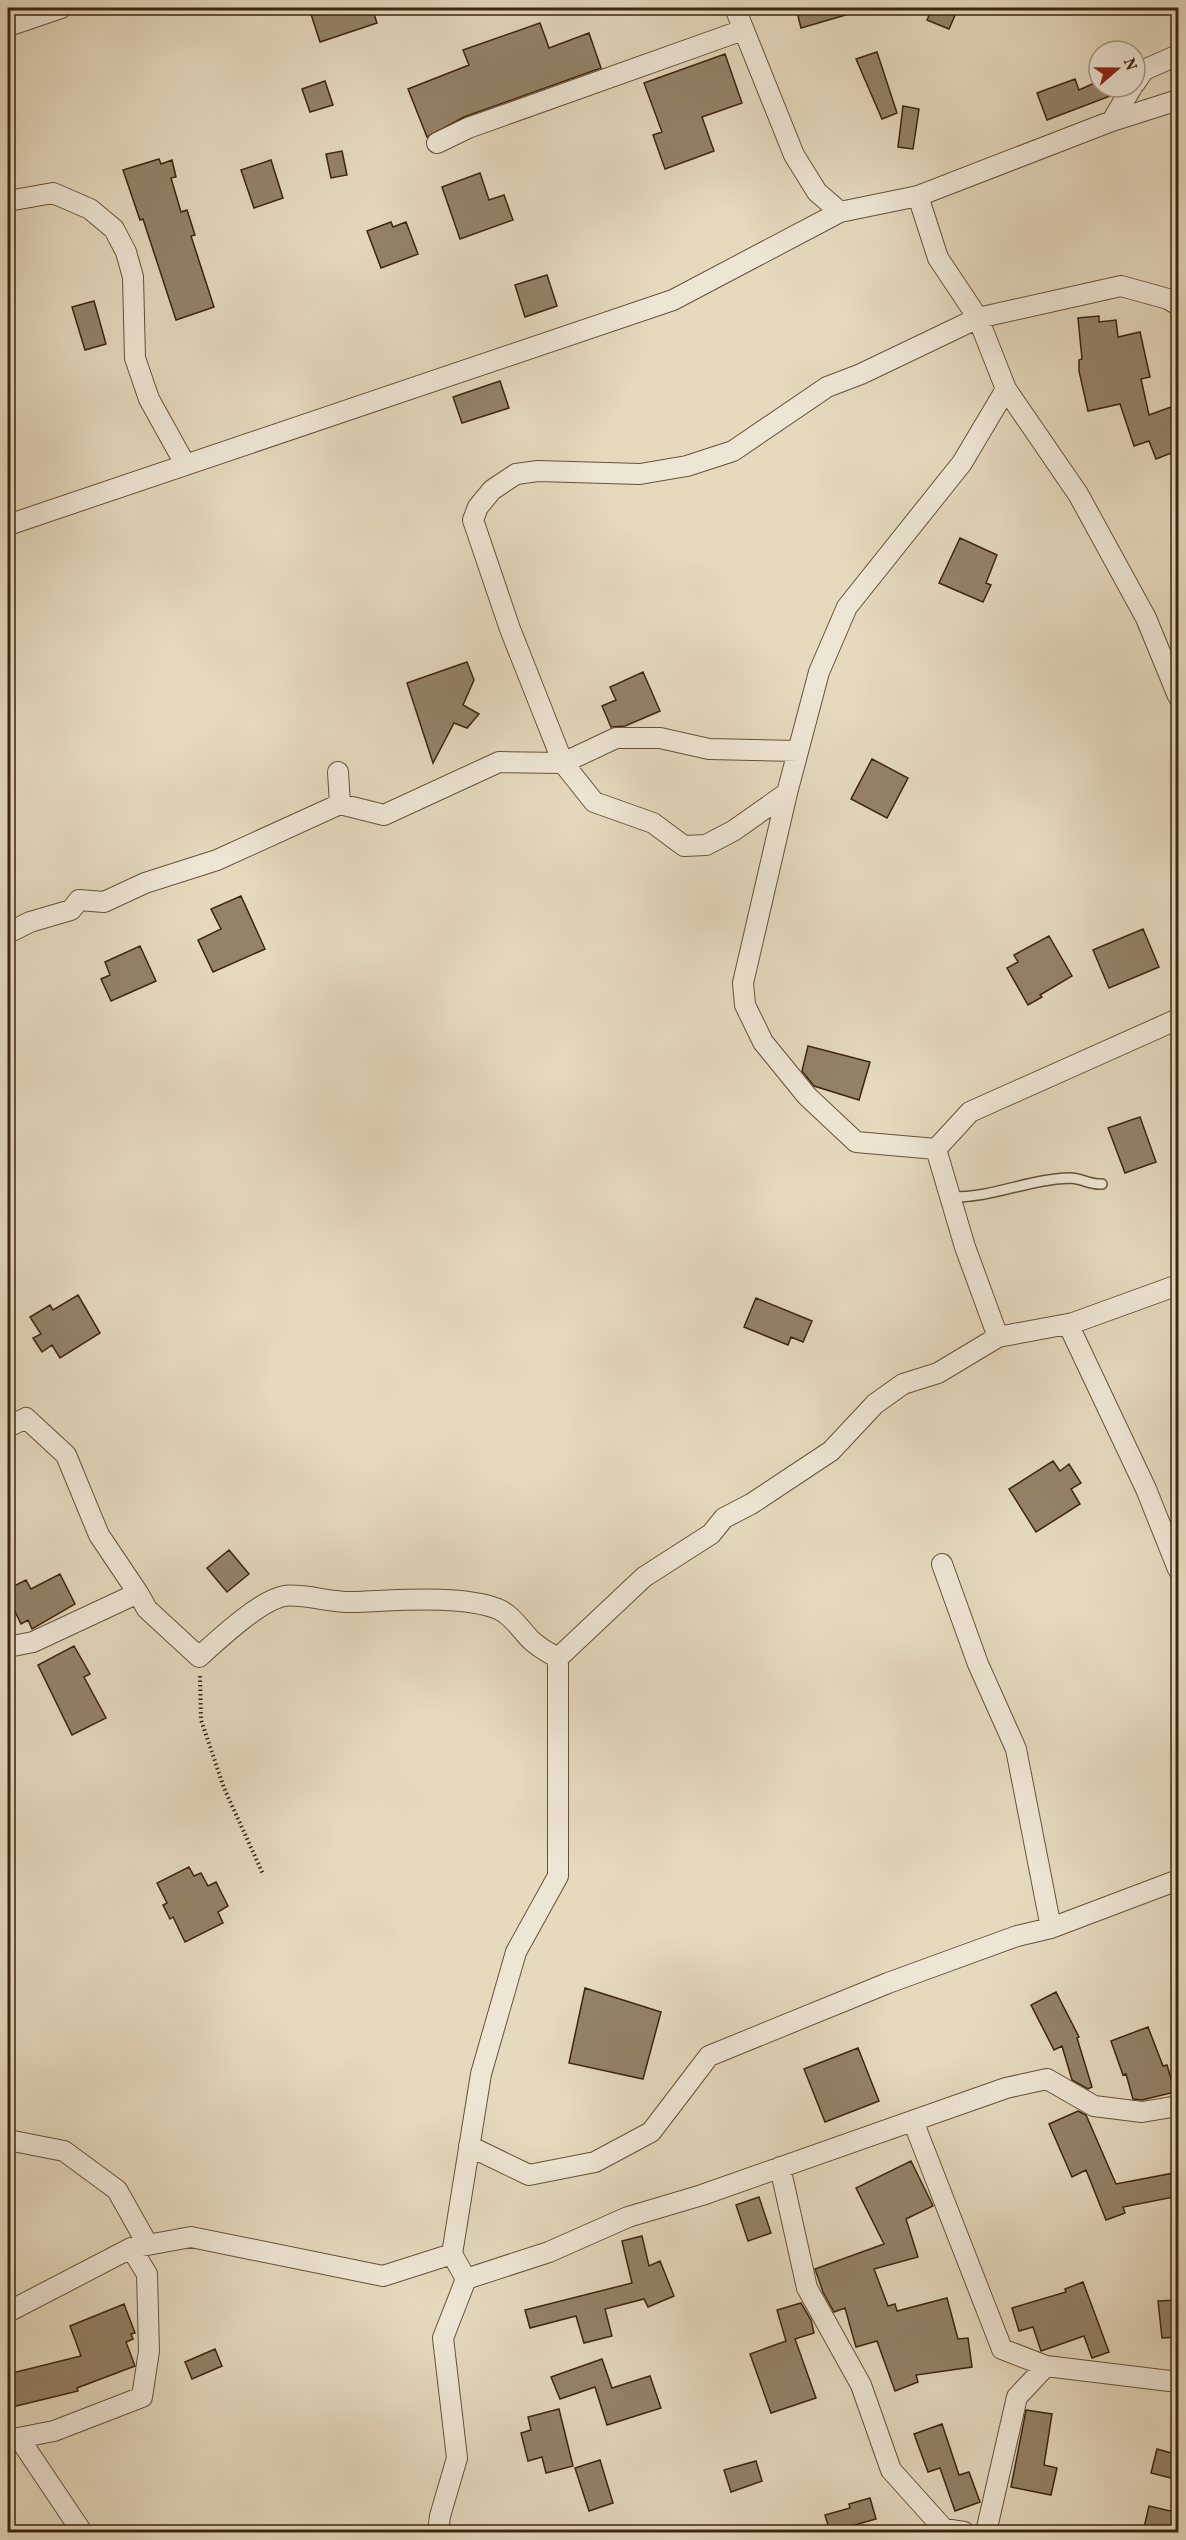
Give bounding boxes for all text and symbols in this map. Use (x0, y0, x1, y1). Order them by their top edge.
north arrow (1087, 39, 1147, 99)
text: N (1117, 55, 1142, 74)

